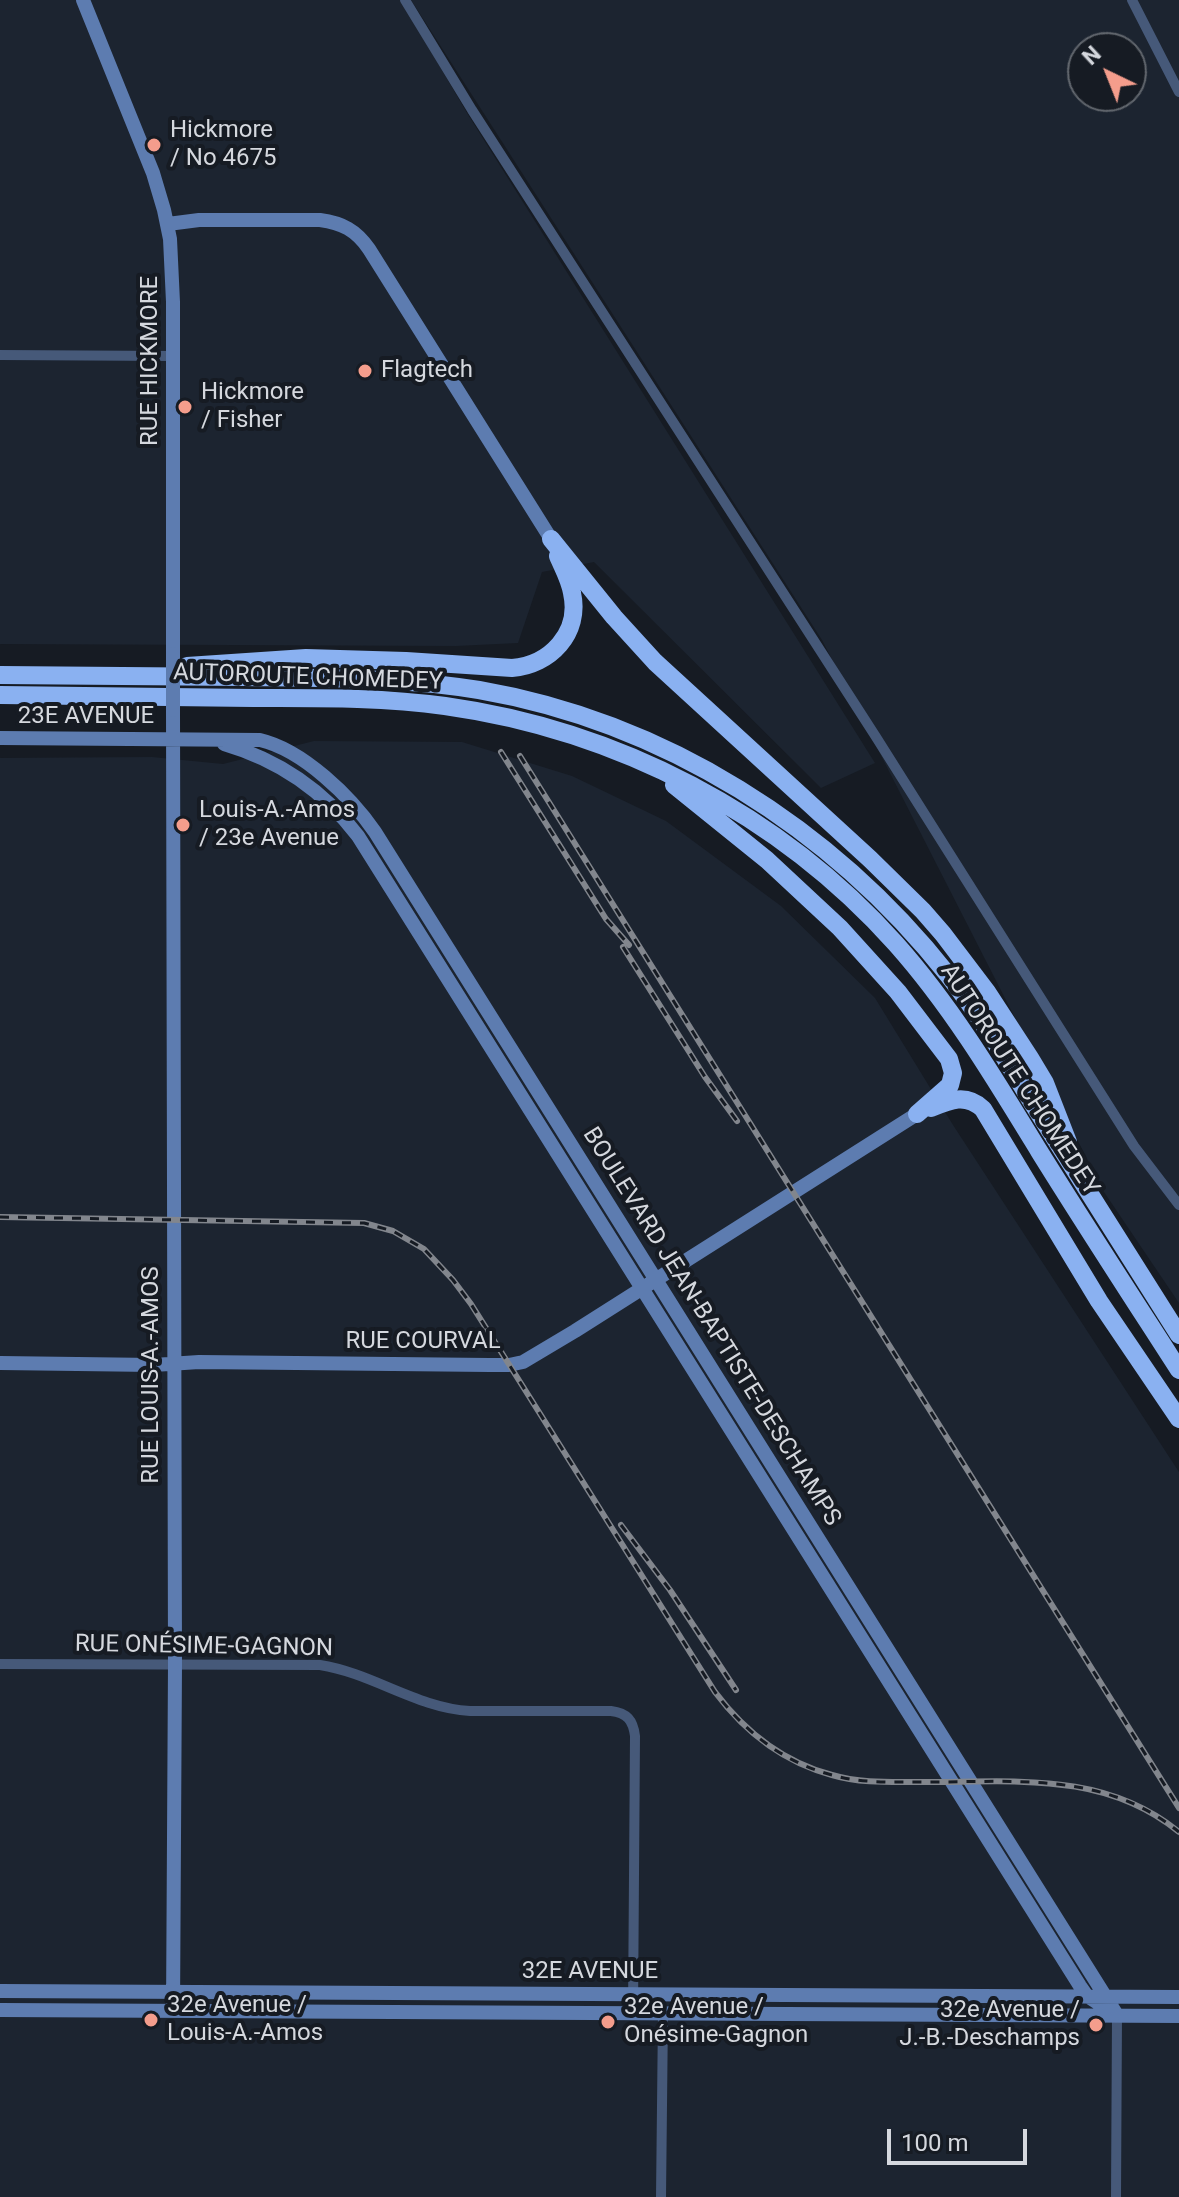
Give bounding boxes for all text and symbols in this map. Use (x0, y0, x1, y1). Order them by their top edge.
north arrow (1067, 32, 1147, 112)
text: N (1077, 41, 1106, 70)
place label: Hickmore / No 4675 (170, 117, 277, 173)
marker: Hickmore / No 4675 (145, 136, 163, 154)
street label: RUE HICKMORE (137, 276, 165, 446)
place label: Flagtech (381, 357, 473, 385)
marker: Flagtech (356, 362, 374, 380)
place label: Hickmore / Fisher (201, 379, 304, 435)
marker: Hickmore / Fisher (176, 398, 194, 416)
street label: AUTOROUTE CHOMEDEY (173, 659, 443, 697)
street label: 23E AVENUE (18, 703, 154, 731)
place label: Louis-A.-Amos / 23e Avenue (199, 797, 355, 853)
marker: Louis-A.-Amos / 23e Avenue (174, 816, 192, 834)
street label: AUTOROUTE CHOMEDEY (933, 959, 1105, 1201)
street label: BOULEVARD JEAN-BAPTISTE-DESCHAMPS (576, 1122, 846, 1532)
street label: RUE LOUIS-A.-AMOS (138, 1266, 166, 1484)
street label: RUE COURVAL (345, 1328, 501, 1356)
street label: RUE ONÉSIME-GAGNON (75, 1630, 333, 1664)
street label: 32E AVENUE (522, 1958, 658, 1986)
place label: 32e Avenue / Louis-A.-Amos (167, 1992, 323, 2048)
place label: 32e Avenue / Onésime-Gagnon (624, 1994, 808, 2050)
place label: 32e Avenue / J.-B.-Deschamps (899, 1997, 1080, 2053)
marker: 32e Avenue / Louis-A.-Amos (142, 2011, 160, 2029)
marker: 32e Avenue / Onésime-Gagnon (599, 2013, 617, 2031)
marker: 32e Avenue / J.-B.-Deschamps (1087, 2016, 1105, 2034)
scale bar (891, 2113, 1031, 2163)
text: 100 m (901, 2129, 968, 2157)

